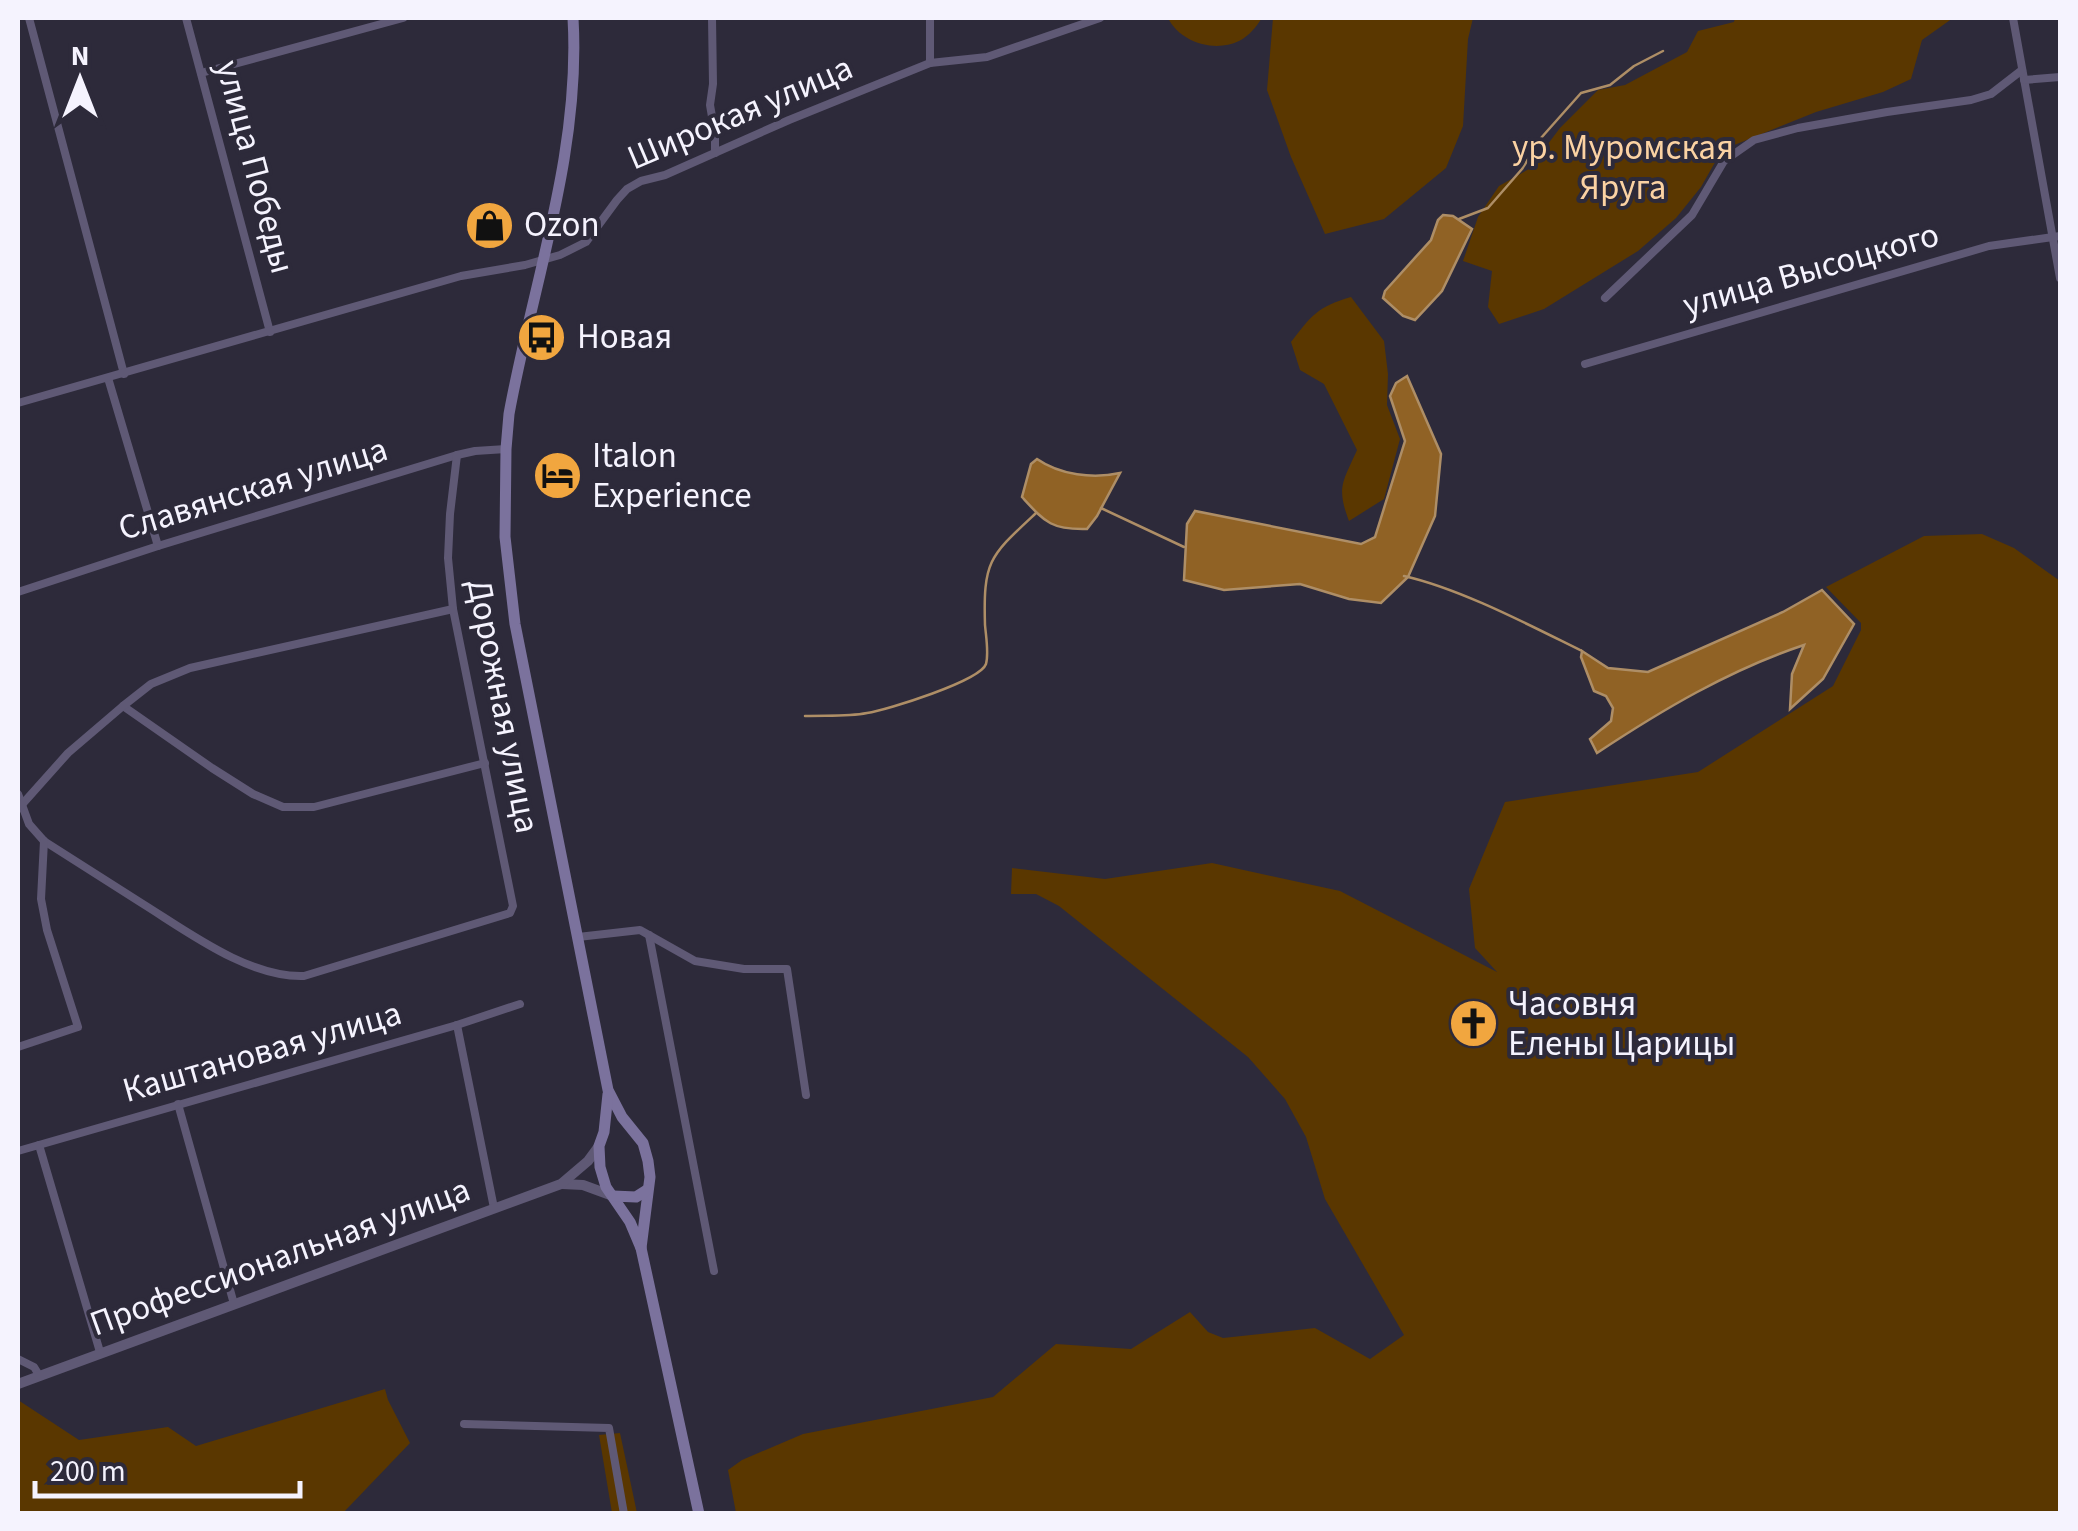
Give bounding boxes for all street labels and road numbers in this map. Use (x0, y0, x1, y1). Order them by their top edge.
street label: Широкая улица (620, 43, 860, 183)
street label: улица Победы (203, 55, 307, 279)
street label: улица Высоцкого (1677, 210, 1945, 330)
street label: Славянская улица (112, 424, 394, 554)
street label: Дорожная улица (454, 575, 552, 837)
street label: Каштановая улица (117, 988, 407, 1116)
street label: Профессиональная улица (83, 1165, 477, 1349)

